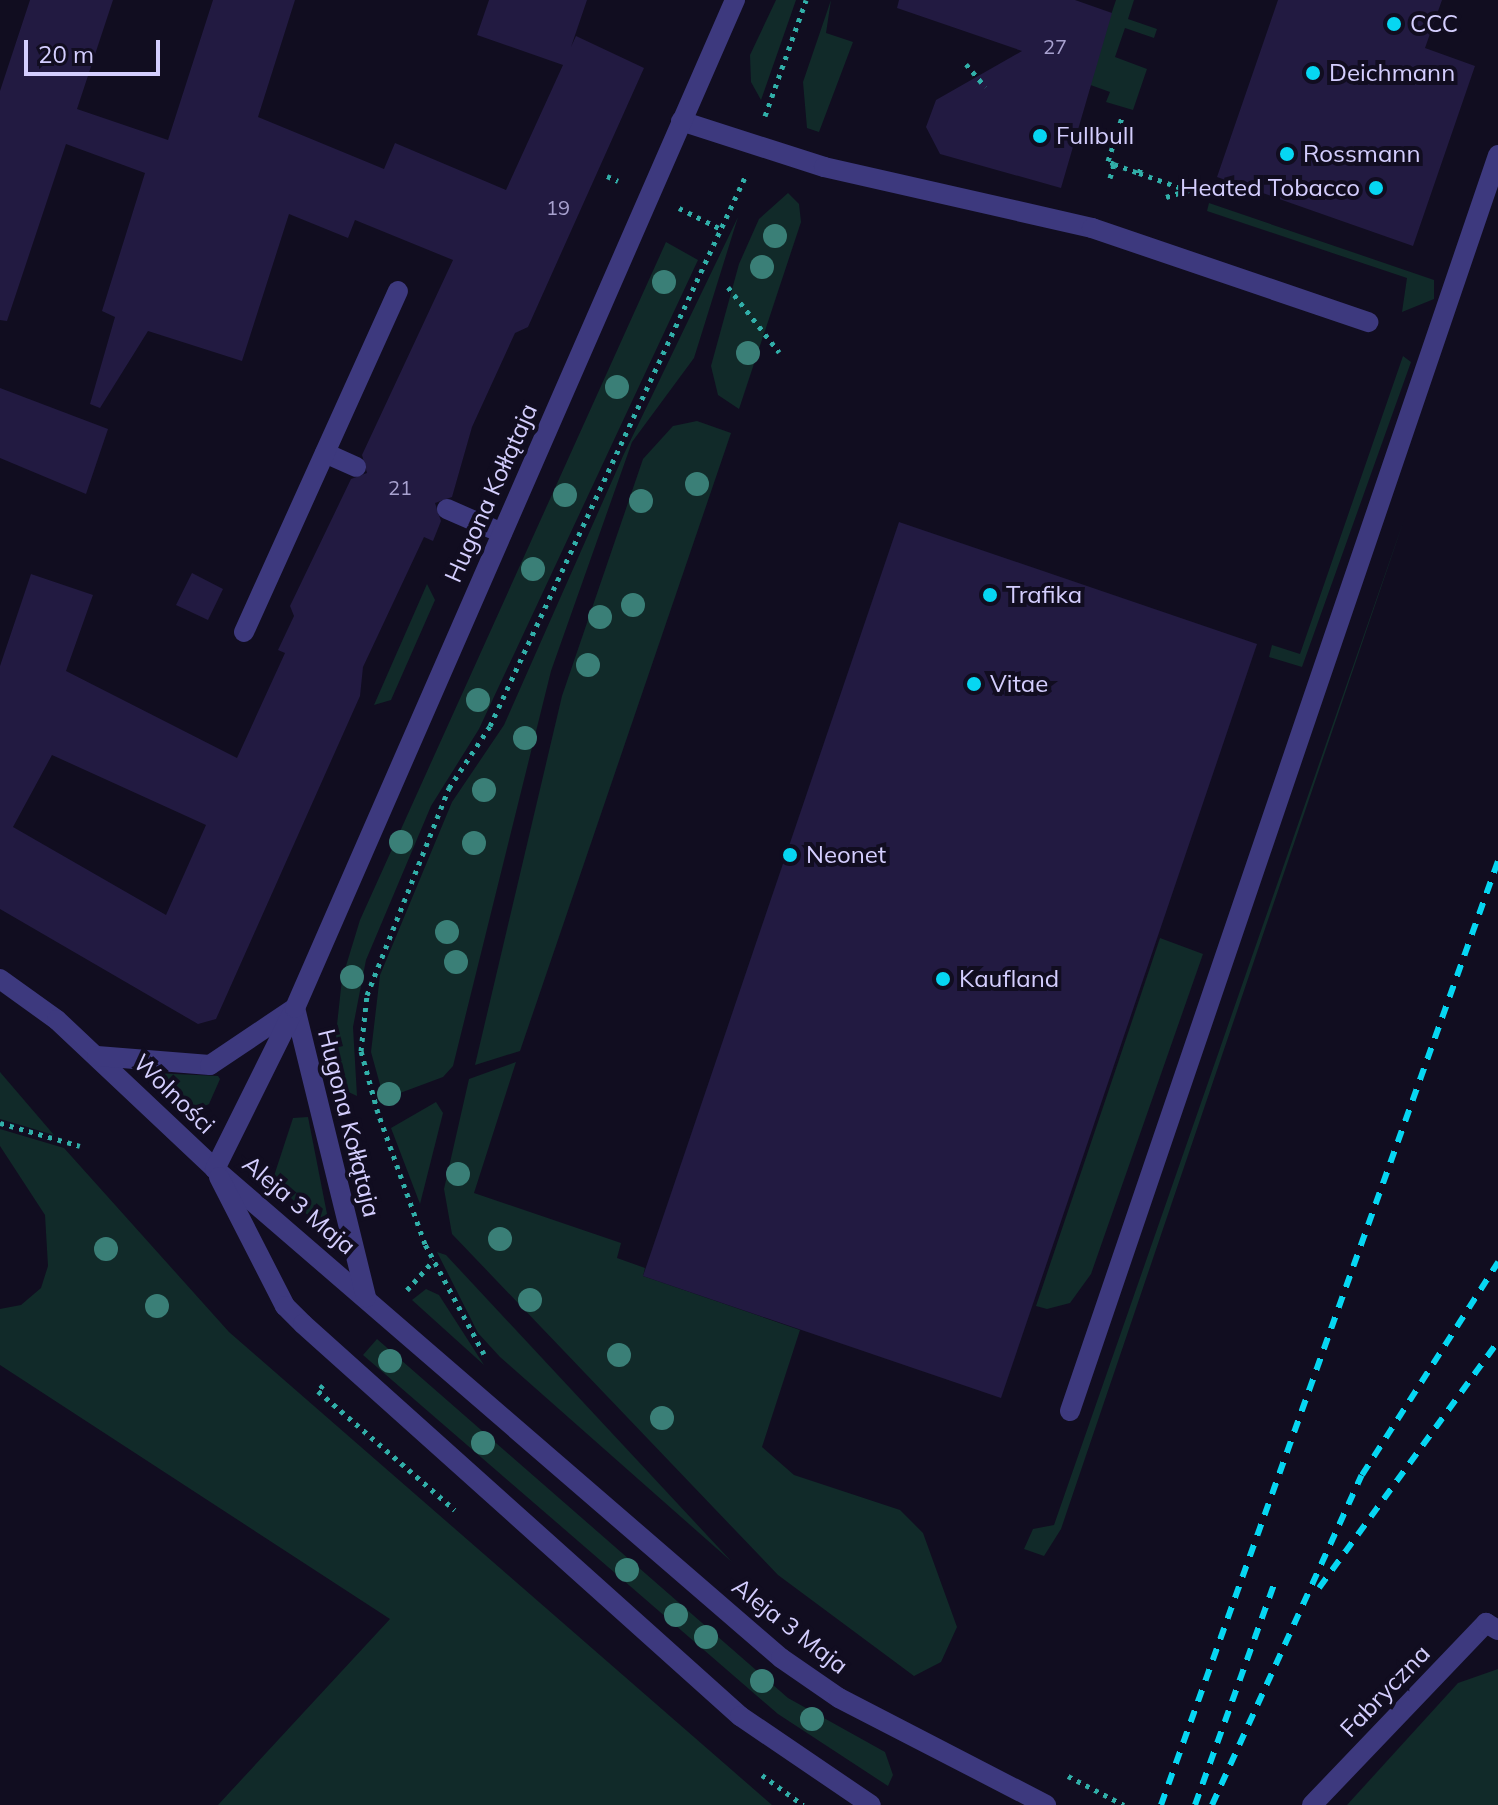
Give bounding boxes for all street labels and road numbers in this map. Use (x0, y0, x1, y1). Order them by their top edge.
street label: Hugona Kołłątaja (439, 399, 543, 587)
street label: Hugona Kołłątaja (312, 1026, 386, 1220)
street label: Wolności (127, 1048, 221, 1140)
street label: Aleja 3 Maja (237, 1149, 361, 1261)
street label: Aleja 3 Maja (727, 1572, 853, 1680)
street label: Fabryczna (1334, 1639, 1436, 1743)

